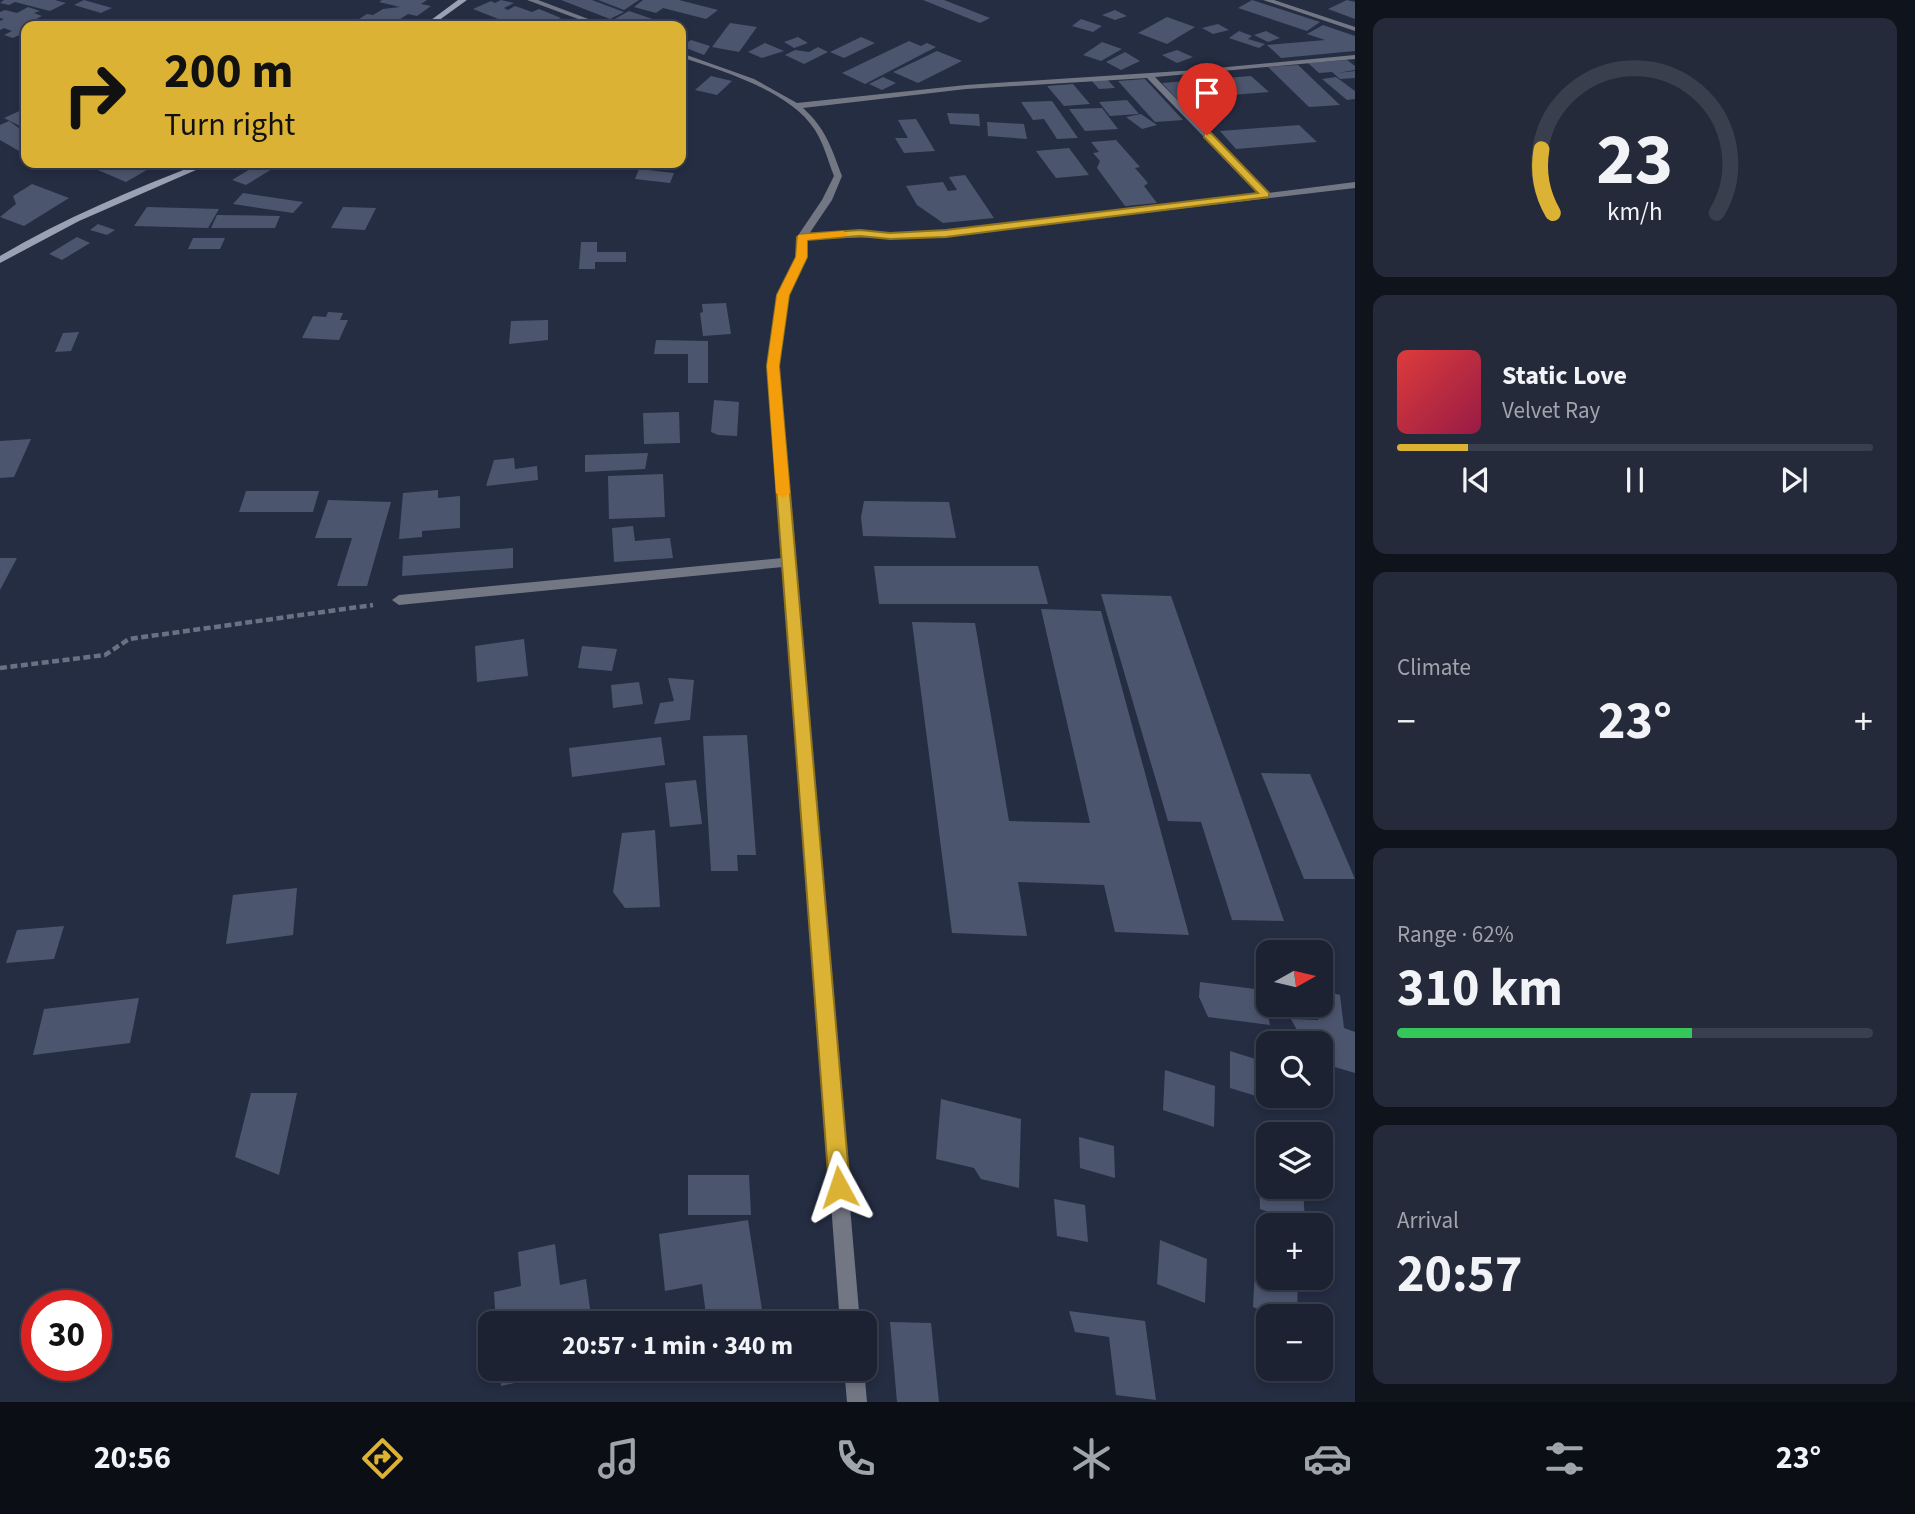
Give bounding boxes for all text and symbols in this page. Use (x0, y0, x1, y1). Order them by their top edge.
text: 200 m (164, 37, 293, 107)
icon: right (49, 49, 140, 140)
pin (1177, 63, 1237, 135)
icon: arrive (1188, 74, 1226, 112)
text: Turn right (164, 102, 295, 148)
text: 23 (1597, 109, 1673, 213)
text: km/h (1607, 194, 1663, 230)
text: Static Love (1502, 357, 1627, 394)
text: Velvet Ray (1502, 394, 1600, 427)
icon: previous (1457, 461, 1495, 499)
icon: pause (1616, 461, 1654, 499)
icon: next (1775, 461, 1813, 499)
text: Climate (1397, 651, 1471, 684)
text: 23° (1598, 685, 1672, 759)
text: − (1397, 695, 1416, 749)
text: + (1854, 695, 1873, 749)
text: Range · 62% (1397, 918, 1514, 951)
north arrow (1256, 940, 1334, 1017)
map controls (1256, 940, 1333, 1381)
text: 310 km (1397, 952, 1563, 1026)
button: search (1256, 1031, 1333, 1108)
button: layers (1256, 1122, 1333, 1199)
position arrow (802, 1150, 876, 1224)
text: Arrival (1397, 1204, 1459, 1237)
button: + (1256, 1213, 1333, 1290)
text: 20:57 (1397, 1238, 1522, 1312)
speed limit sign: 30 (21, 1290, 112, 1381)
button: − (1256, 1304, 1333, 1381)
text: 20:57 · 1 min · 340 m (562, 1327, 793, 1364)
icon: directions (358, 1434, 407, 1483)
icon: music (594, 1434, 643, 1483)
icon: phone (831, 1434, 880, 1483)
icon: climate (1067, 1434, 1116, 1483)
icon: car (1303, 1434, 1352, 1483)
icon: filters (1540, 1434, 1589, 1483)
text: 20:56 (94, 1435, 171, 1481)
text: 23° (1776, 1435, 1821, 1481)

